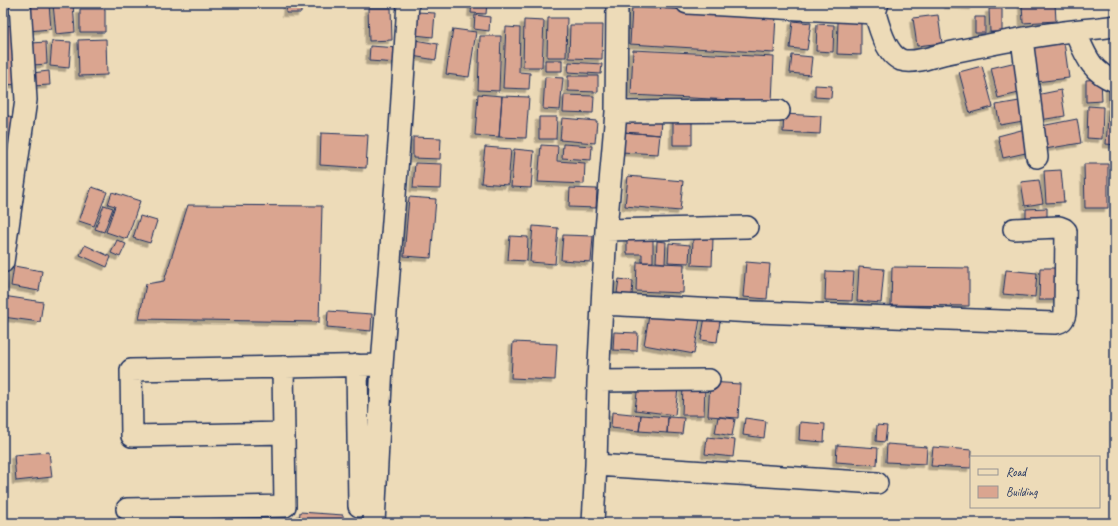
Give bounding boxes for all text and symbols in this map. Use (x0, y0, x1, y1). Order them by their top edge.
legend (970, 456, 1100, 508)
text: Road (1006, 464, 1028, 480)
text: Building (1006, 484, 1038, 500)

